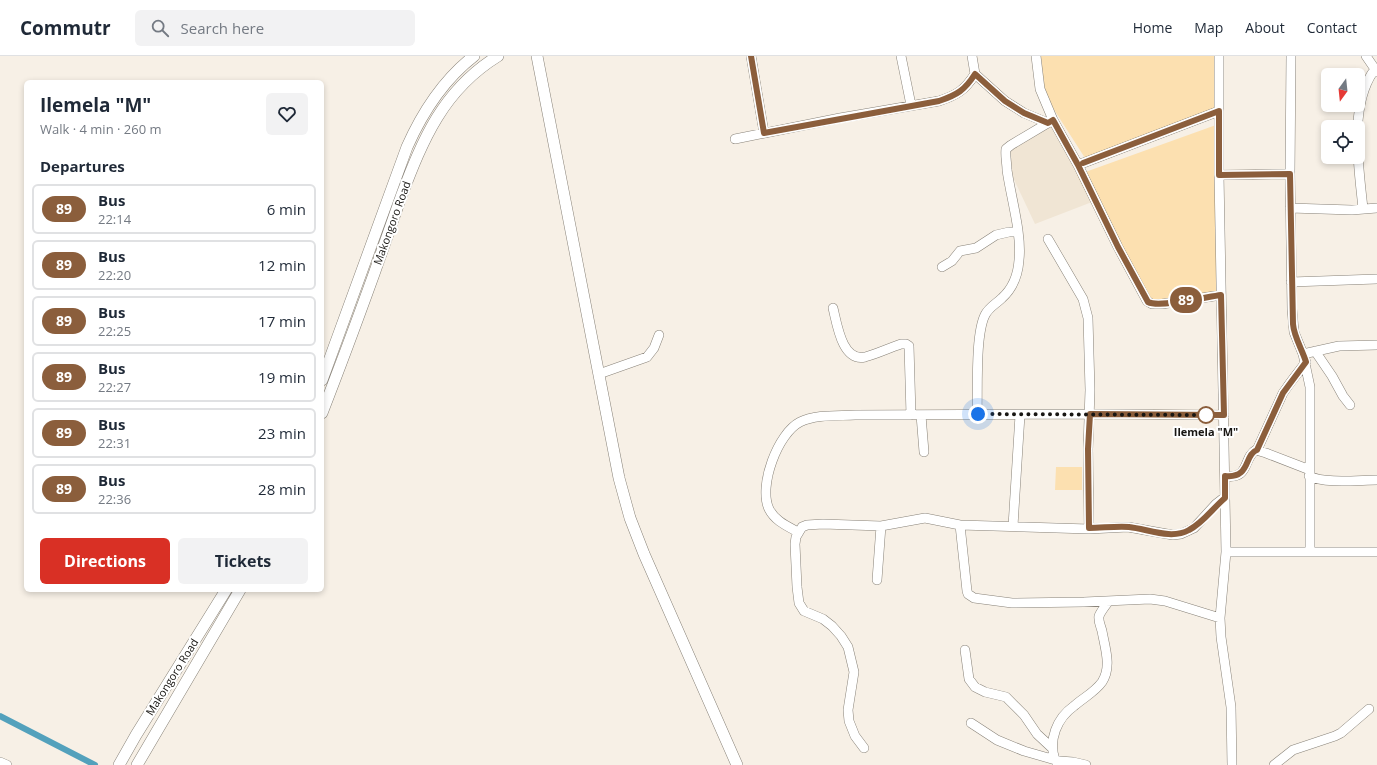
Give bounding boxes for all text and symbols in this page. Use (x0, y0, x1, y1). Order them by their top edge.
search box (135, 10, 415, 46)
text: Commutr (20, 15, 111, 41)
icon: search (149, 17, 171, 39)
text: Search here (181, 18, 264, 38)
text: Home (1133, 18, 1172, 37)
text: Map (1194, 18, 1223, 37)
text: About (1245, 18, 1285, 37)
text: Contact (1307, 18, 1357, 37)
north arrow (1321, 68, 1365, 112)
map controls (1321, 68, 1365, 164)
text: Ilemela "M" (40, 92, 151, 118)
button: heart (266, 93, 308, 135)
text: Walk · 4 min · 260 m (40, 120, 162, 138)
button: locate (1321, 120, 1365, 164)
text: Departures (40, 156, 125, 176)
street label: Makongoro Road (369, 179, 414, 267)
text: Bus (98, 190, 125, 210)
text: 89 (56, 199, 72, 218)
text: 6 min (267, 199, 306, 219)
text: 22:14 (98, 210, 131, 228)
text: Bus (98, 246, 125, 266)
text: 89 (56, 255, 72, 274)
text: 12 min (258, 255, 306, 275)
text: 22:20 (98, 266, 131, 284)
line badge: 89 (1168, 287, 1204, 313)
text: 89 (1178, 290, 1194, 309)
text: Bus (98, 302, 125, 322)
text: 89 (56, 311, 72, 330)
text: 17 min (258, 311, 306, 331)
text: 22:25 (98, 322, 131, 340)
text: Bus (98, 358, 125, 378)
text: 89 (56, 367, 72, 386)
text: 19 min (258, 367, 306, 387)
text: 22:27 (98, 378, 131, 396)
your location (968, 404, 988, 424)
marker: Ilemela "M" (1197, 406, 1215, 424)
text: Bus (98, 414, 125, 434)
text: 89 (56, 423, 72, 442)
text: 23 min (258, 423, 306, 443)
place label: Ilemela "M" (1174, 424, 1238, 439)
text: 22:31 (98, 434, 131, 452)
text: Bus (98, 470, 125, 490)
text: 89 (56, 479, 72, 498)
text: 28 min (258, 479, 306, 499)
text: 22:36 (98, 490, 131, 508)
button: Directions (40, 538, 170, 584)
button: Tickets (178, 538, 308, 584)
street label: Makongoro Road (142, 635, 201, 718)

